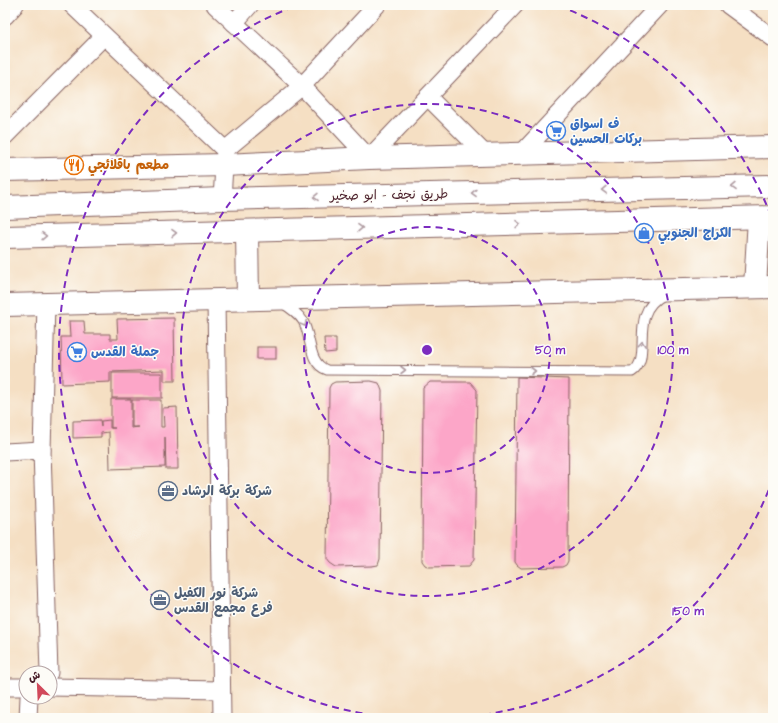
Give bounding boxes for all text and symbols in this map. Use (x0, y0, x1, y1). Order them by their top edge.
place label: ف اسواق بركات الحسين (570, 115, 642, 148)
supermarket icon: ف اسواق بركات الحسين (545, 120, 567, 142)
restaurant icon: مطعم باقلائجي (63, 154, 85, 176)
place label: مطعم باقلائجي (88, 156, 170, 177)
one-way arrow (731, 183, 737, 191)
street label: طريق نجف - ابو صخير (329, 185, 448, 205)
one-way arrow (601, 186, 607, 194)
one-way arrow (471, 189, 477, 197)
one-way arrow (313, 193, 319, 201)
one-way arrow (515, 220, 521, 228)
shop icon: الكراج الجنوبي (633, 222, 655, 244)
one-way arrow (357, 224, 363, 232)
place label: الكراج الجنوبي (658, 224, 731, 245)
one-way arrow (171, 229, 177, 237)
one-way arrow (41, 232, 47, 240)
one-way arrow (299, 320, 307, 328)
supermarket icon: جملة القدس (66, 341, 88, 363)
one-way arrow (637, 341, 646, 347)
text: 50 m (535, 342, 566, 359)
text: 100 m (658, 342, 689, 359)
place label: جملة القدس (91, 343, 159, 361)
centre of rings (420, 343, 434, 357)
one-way arrow (400, 366, 406, 374)
one-way arrow (530, 367, 536, 375)
office icon: شركة بركة الرشاد (157, 480, 179, 502)
place label: شركة بركة الرشاد (182, 482, 272, 500)
place label: شركة نور الكفيل فرع مجمع القدس (174, 584, 273, 617)
office icon: شركة نور الكفيل فرع مجمع القدس (149, 589, 171, 611)
text: 150 m (672, 603, 705, 620)
north arrow (18, 665, 58, 705)
text: ش (26, 667, 43, 686)

